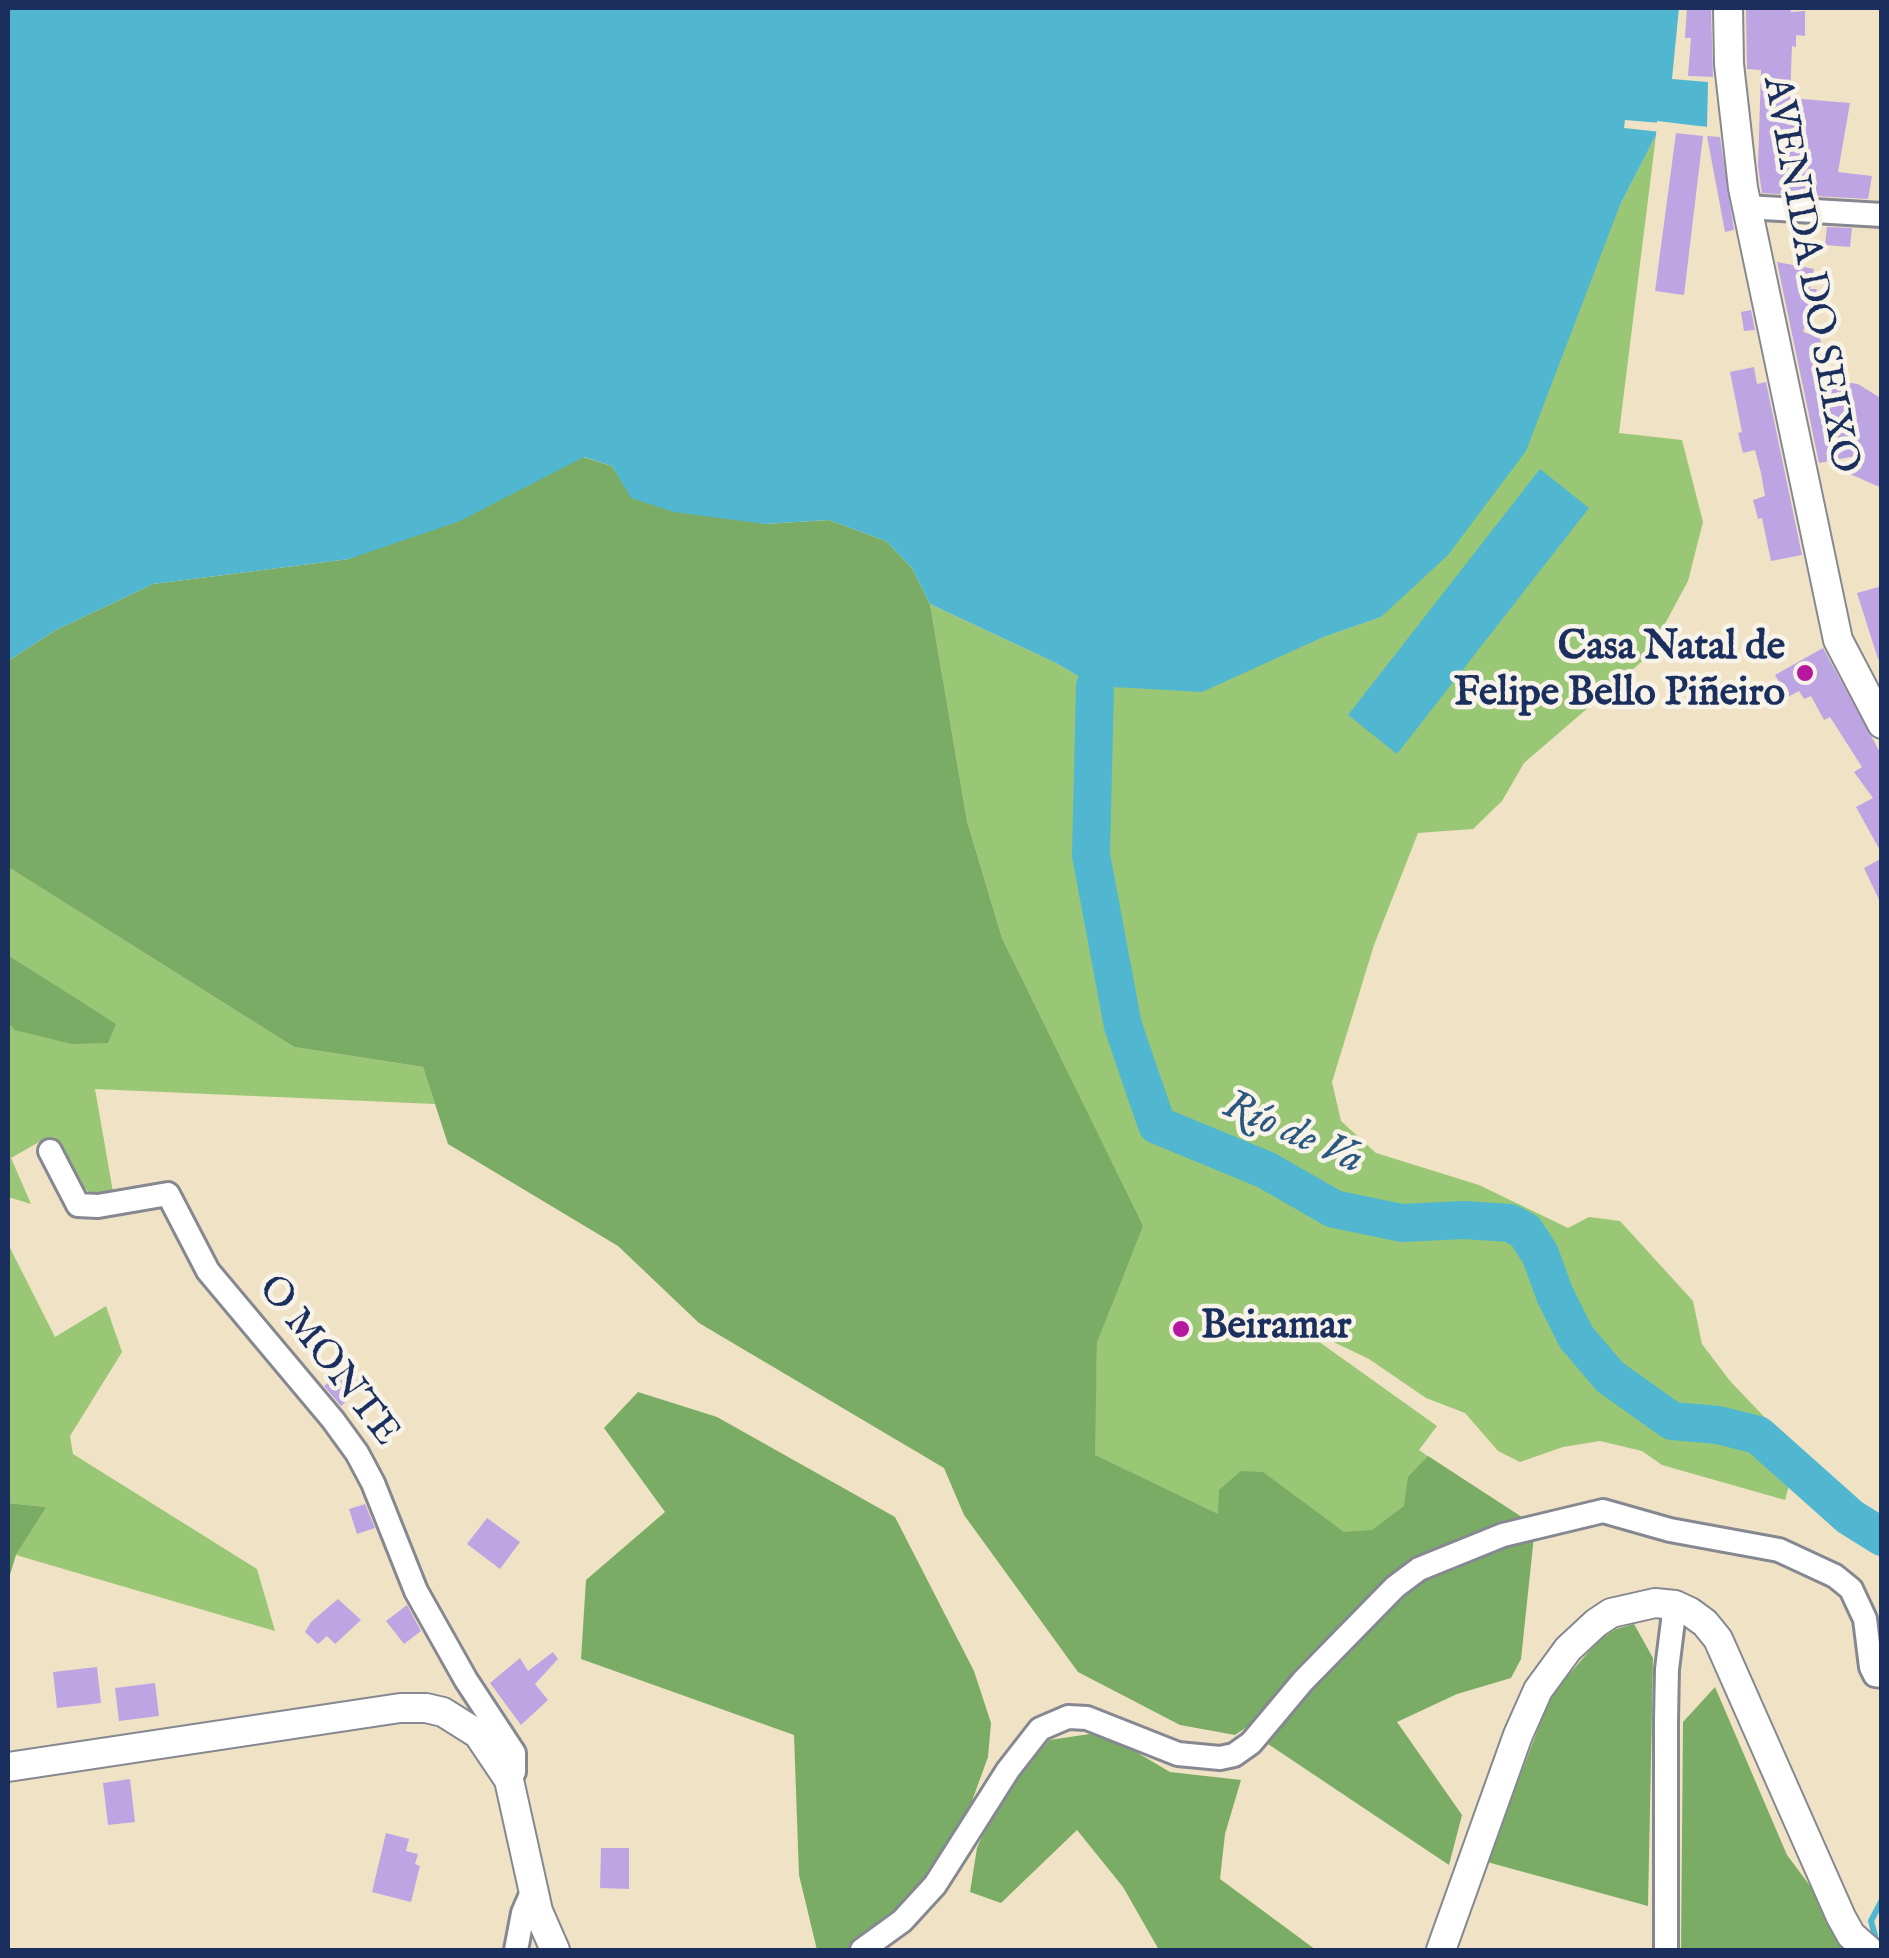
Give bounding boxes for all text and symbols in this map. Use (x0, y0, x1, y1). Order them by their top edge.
street label: AVENIDA DO SEIXO (1749, 73, 1867, 477)
place label: Casa Natal de Felipe Bello Piñeiro (1454, 626, 1785, 720)
marker: Casa Natal de Felipe Bello Piñeiro (1794, 662, 1816, 684)
water label: Río de Va (1215, 1082, 1369, 1188)
street label: O MONTE (246, 1267, 408, 1457)
place label: Beiramar (1201, 1305, 1351, 1353)
marker: Beiramar (1170, 1318, 1192, 1340)

